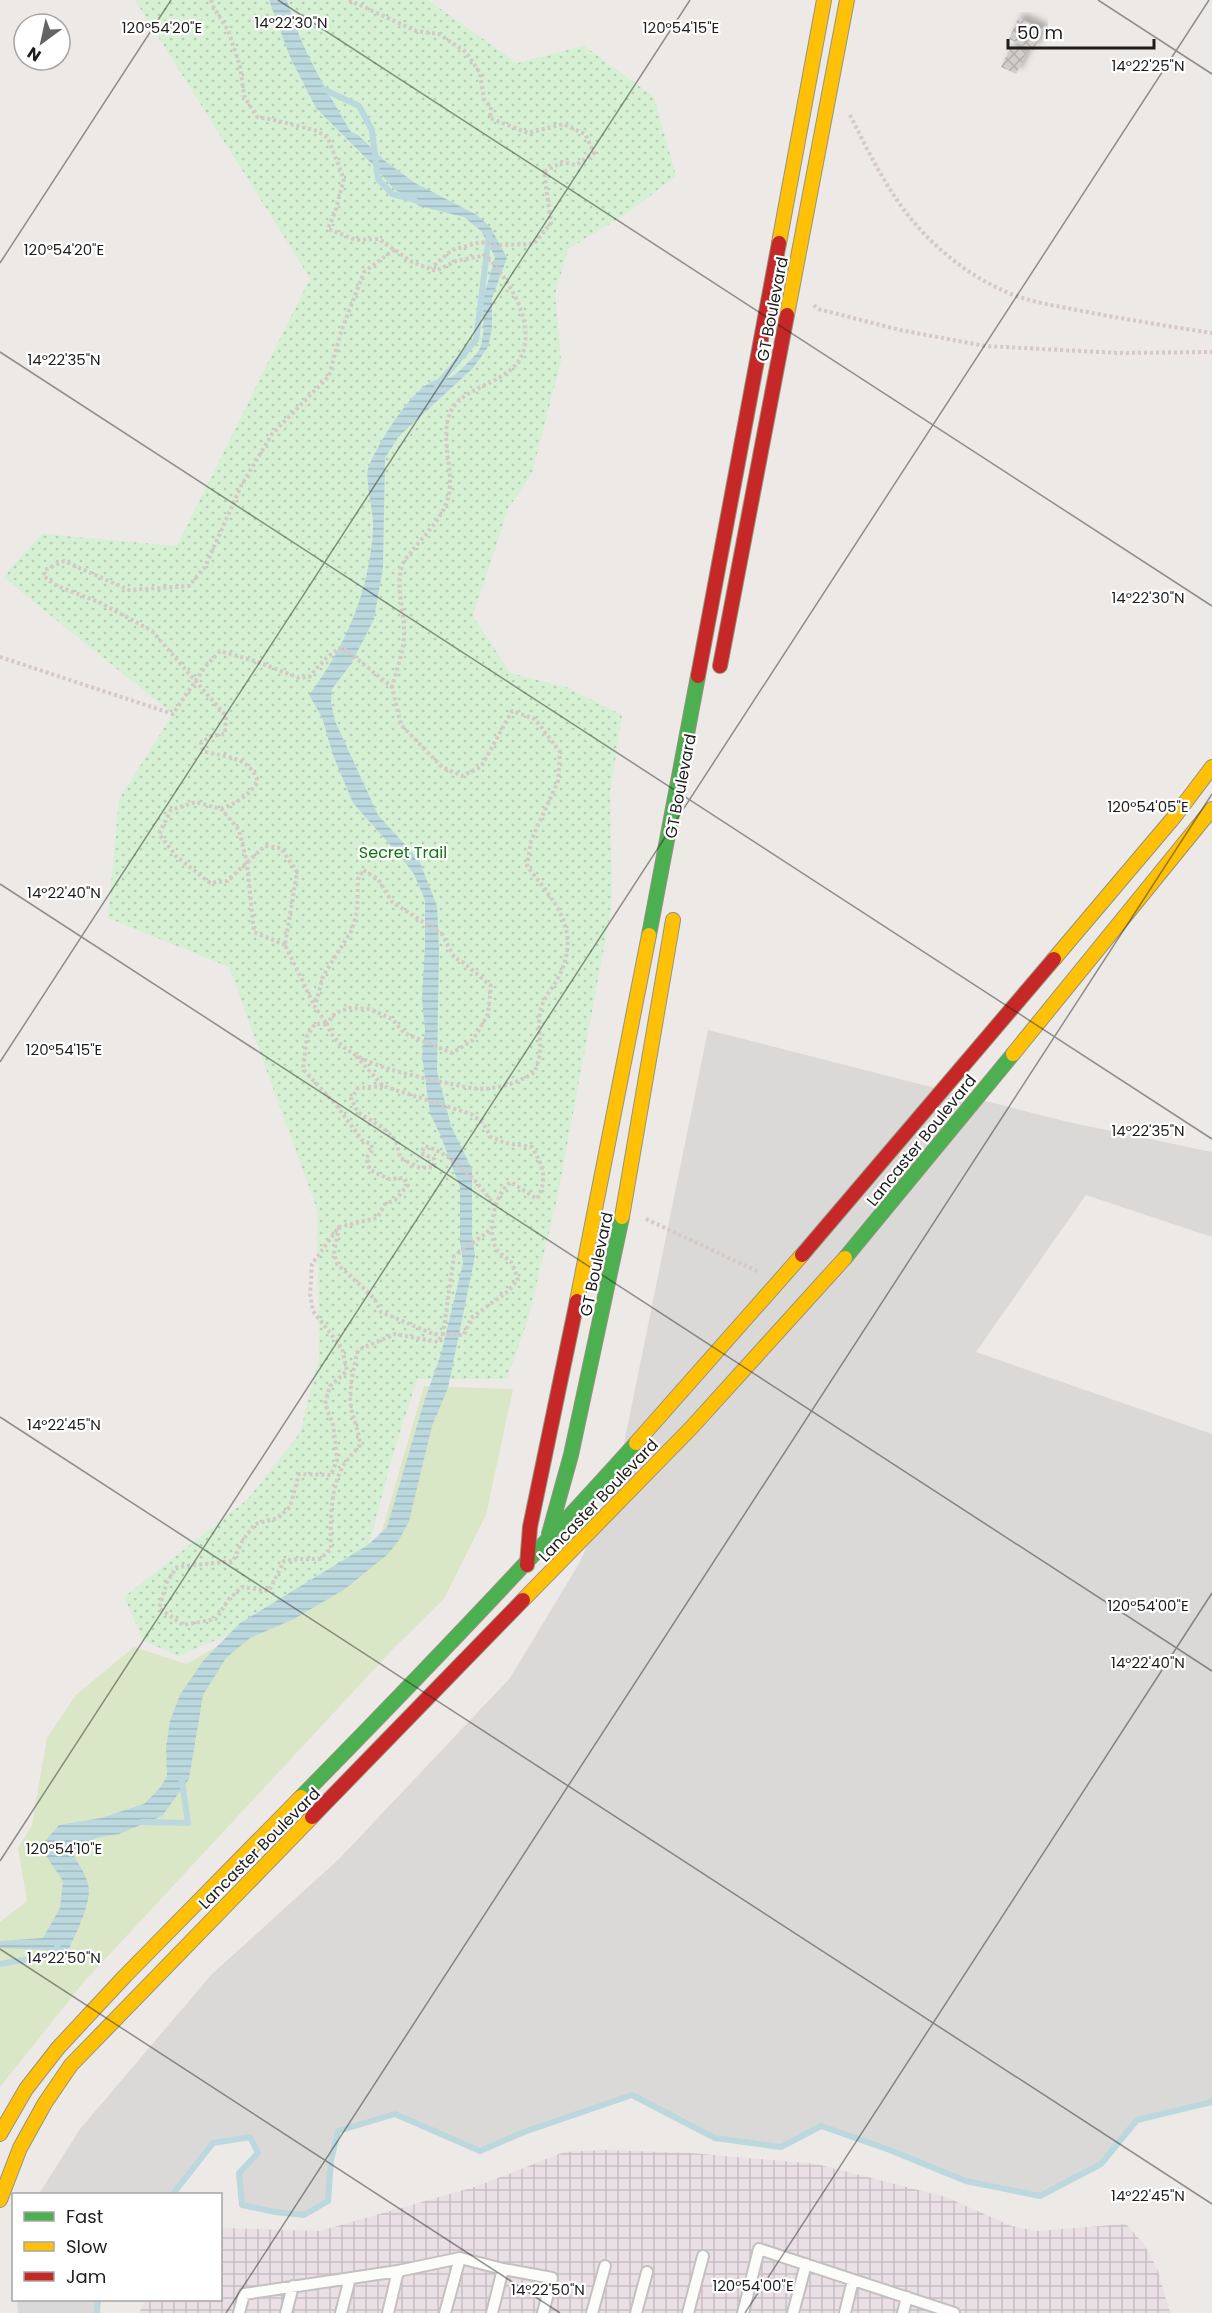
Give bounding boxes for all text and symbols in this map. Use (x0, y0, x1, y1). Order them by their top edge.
north arrow (12, 12, 72, 72)
text: 14°22'30"N (254, 12, 328, 33)
scale bar (1008, 12, 1154, 50)
text: 120°54'20"E (122, 17, 202, 38)
text: 120°54'15"E (643, 17, 719, 38)
text: 50 m (1017, 20, 1063, 45)
text: N (23, 41, 45, 67)
text: 14°22'25"N (1112, 55, 1185, 76)
text: 120°54'20"E (24, 239, 104, 260)
street label: GT Boulevard (751, 255, 794, 363)
text: 14°22'35"N (27, 349, 101, 370)
text: 14°22'30"N (1111, 587, 1185, 608)
street label: GT Boulevard (659, 732, 702, 840)
text: 120°54'05"E (1107, 796, 1189, 817)
park label: Secret Trail (359, 841, 447, 864)
text: 14°22'40"N (27, 882, 101, 903)
text: 120°54'15"E (26, 1039, 102, 1060)
street label: Lancaster Boulevard (861, 1070, 982, 1211)
text: 14°22'35"N (1111, 1120, 1185, 1141)
street label: GT Boulevard (574, 1210, 619, 1318)
text: 14°22'45"N (27, 1414, 101, 1435)
street label: Lancaster Boulevard (533, 1434, 663, 1567)
text: 120°54'00"E (1107, 1595, 1189, 1616)
text: 14°22'40"N (1111, 1652, 1185, 1673)
street label: Lancaster Boulevard (193, 1782, 325, 1914)
text: 120°54'10"E (26, 1838, 102, 1859)
text: 14°22'50"N (27, 1947, 101, 1968)
text: 14°22'45"N (1111, 2185, 1185, 2206)
legend (12, 2193, 222, 2301)
text: Fast (66, 2204, 103, 2229)
text: Slow (66, 2234, 108, 2259)
text: Jam (66, 2264, 106, 2289)
text: 120°54'00"E (712, 2275, 794, 2296)
text: 14°22'50"N (511, 2279, 585, 2300)

